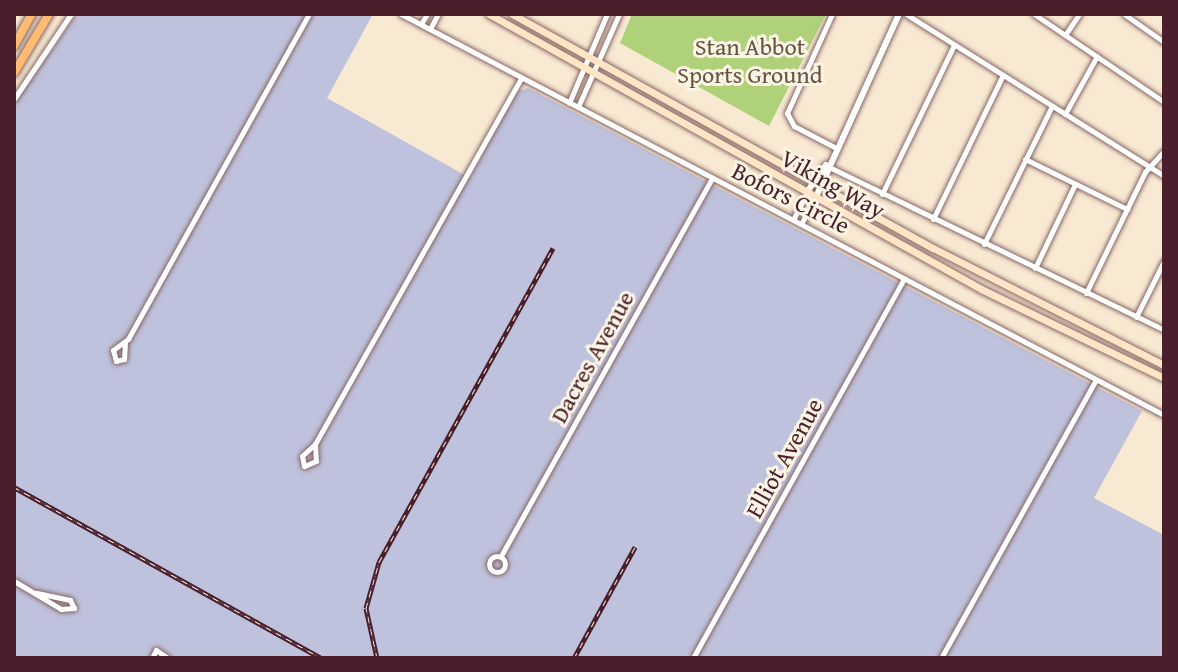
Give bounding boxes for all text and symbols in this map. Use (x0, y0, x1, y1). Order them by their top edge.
park label: Stan Abbot Sports Ground (677, 33, 823, 89)
street label: Viking Way (776, 144, 890, 224)
street label: Bofors Circle (727, 156, 855, 240)
street label: Dacres Avenue (544, 286, 640, 428)
street label: Elliot Avenue (739, 393, 829, 523)

